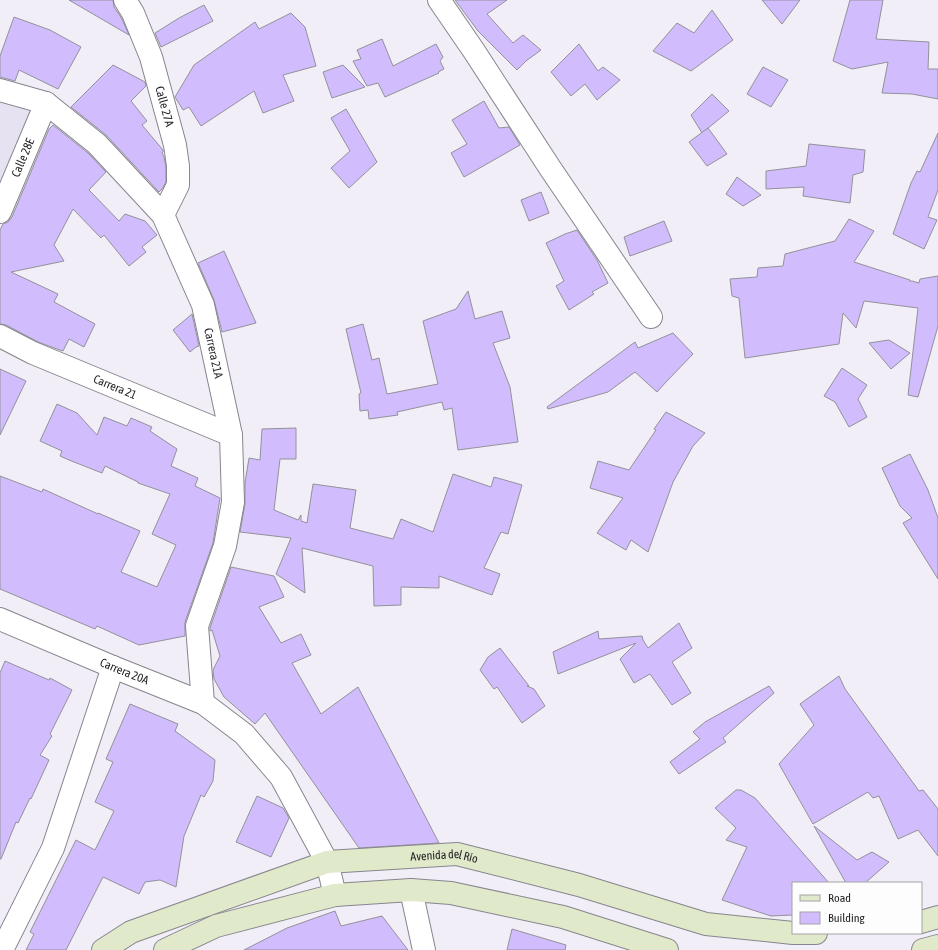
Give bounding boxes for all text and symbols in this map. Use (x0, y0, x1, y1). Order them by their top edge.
street label: Calle 27A (152, 85, 177, 128)
street label: Calle 28E (9, 136, 37, 179)
street label: Carrera 21A (201, 327, 226, 380)
street label: Carrera 21 (91, 372, 139, 402)
street label: Carrera 20A (98, 655, 151, 688)
street label: Avenida del Río (410, 847, 480, 866)
legend (792, 882, 922, 934)
text: Road (828, 891, 851, 905)
text: Building (828, 911, 866, 925)

